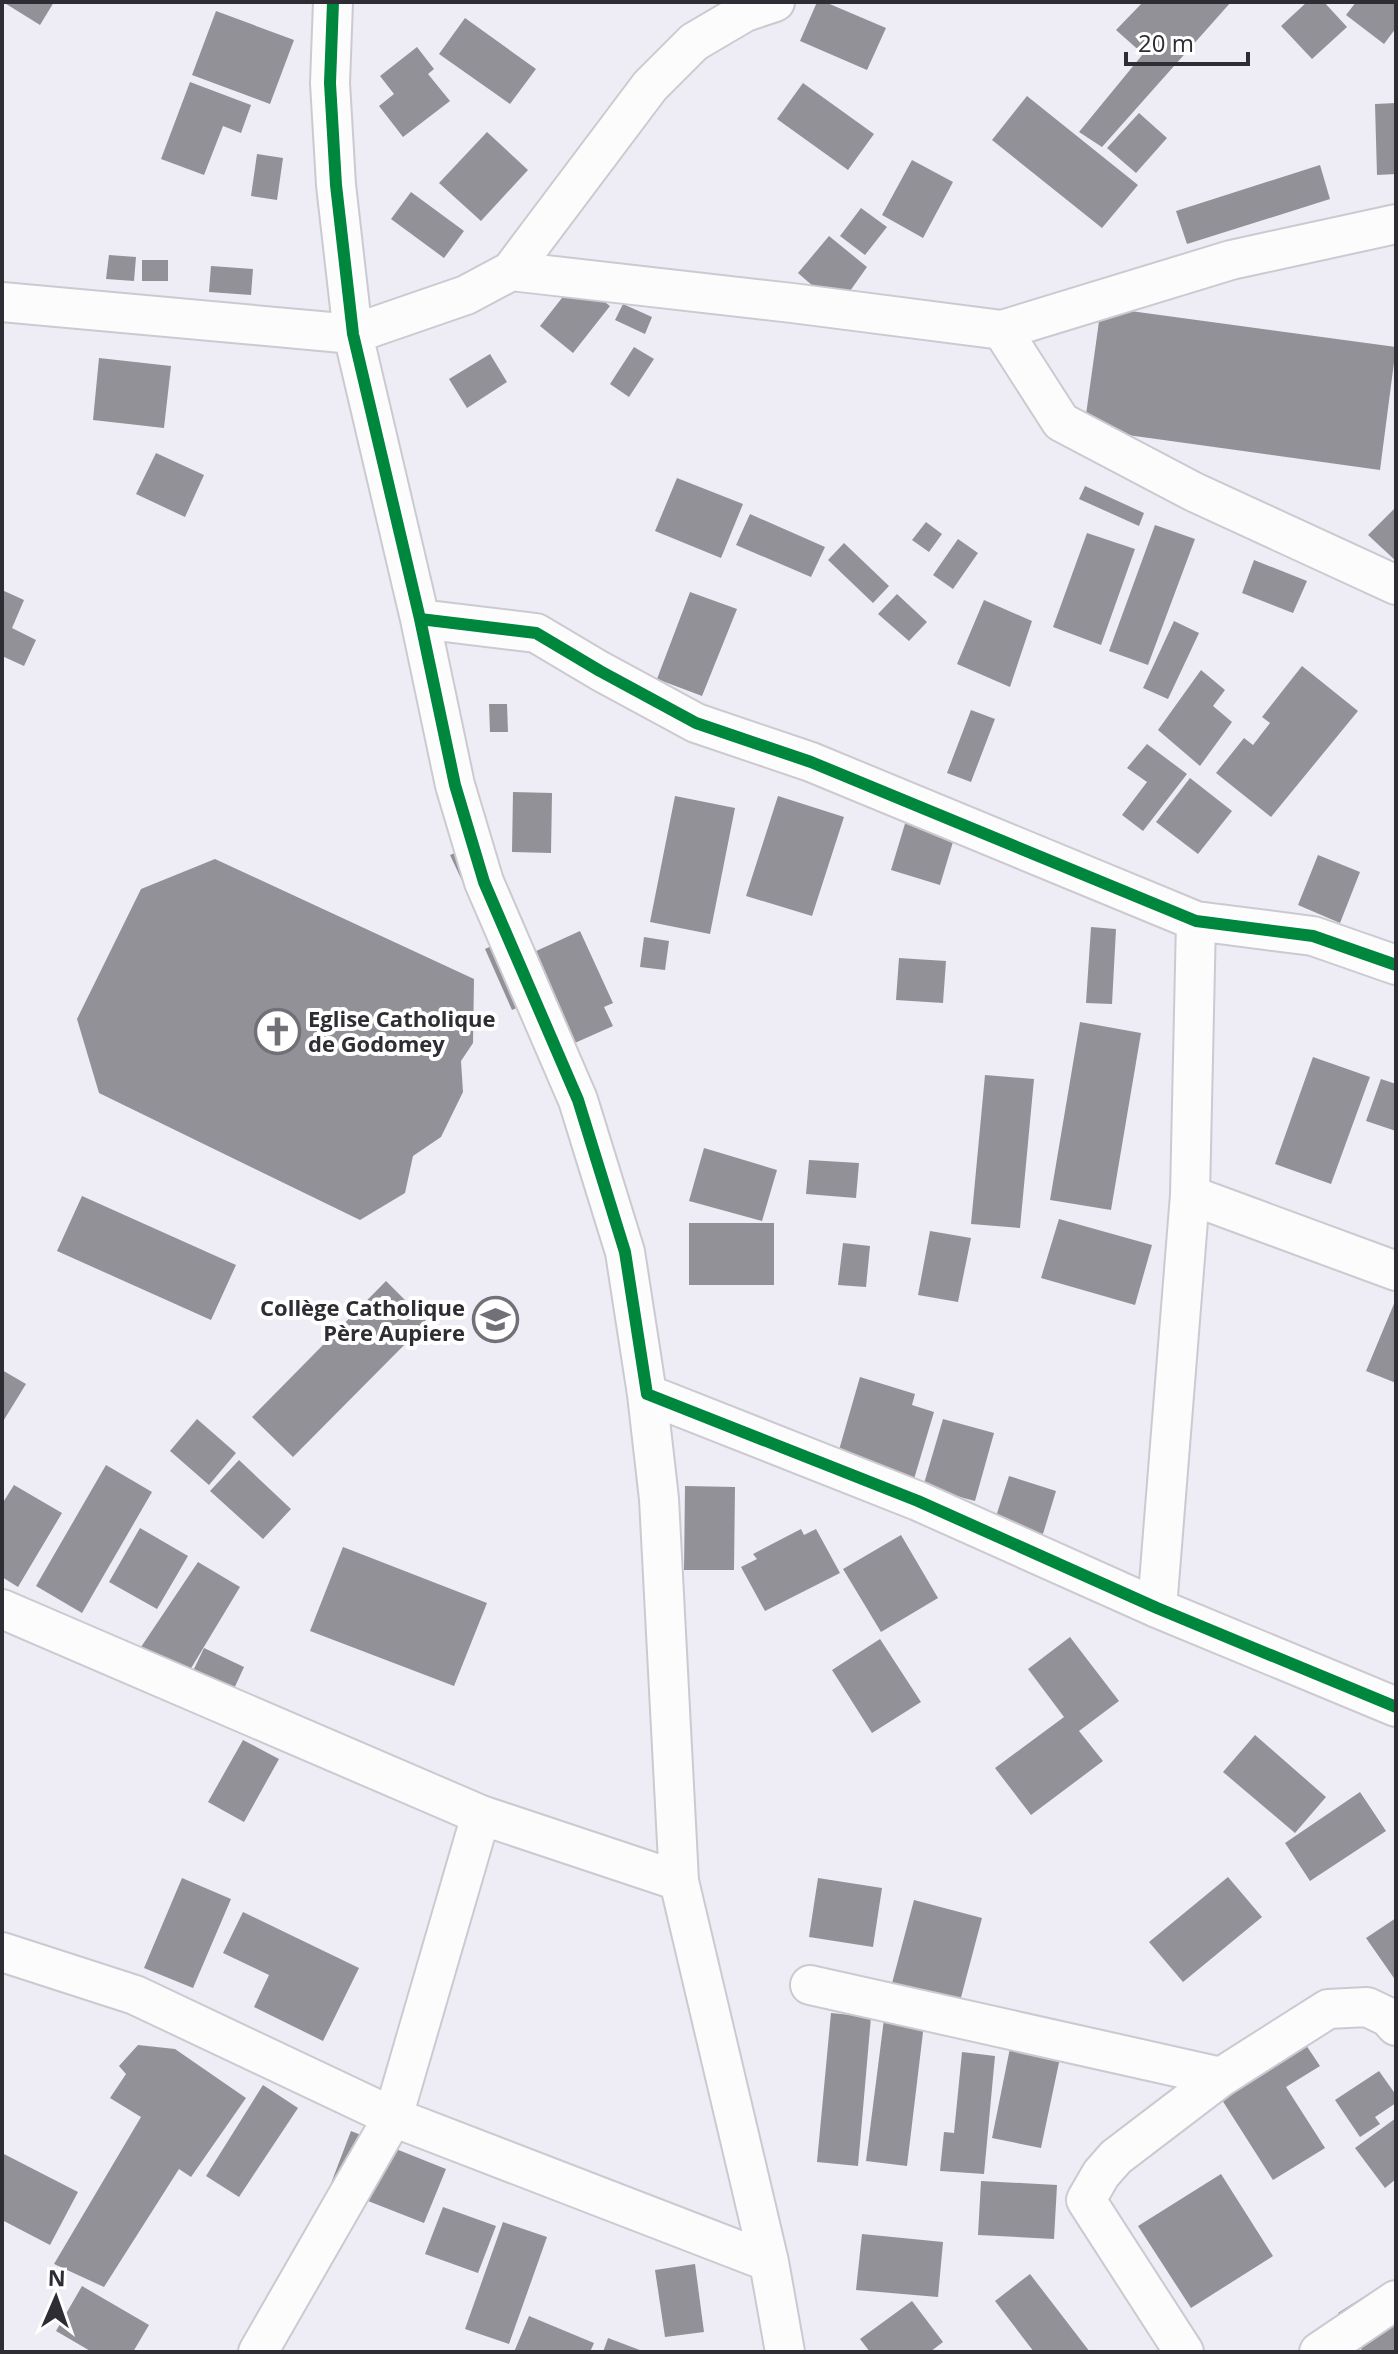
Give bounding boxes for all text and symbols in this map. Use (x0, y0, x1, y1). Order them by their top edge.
scale bar (1126, 16, 1248, 66)
text: 20 m (1138, 26, 1194, 59)
place label: Eglise Catholique de Godomey (308, 1003, 496, 1058)
church icon: Eglise Catholique de Godomey (253, 1007, 301, 1055)
place label: Collège Catholique Père Aupiere (260, 1292, 465, 1347)
school or university icon: Collège Catholique Père Aupiere (472, 1296, 520, 1344)
north arrow (16, 2258, 96, 2338)
text: N (47, 2262, 66, 2292)

